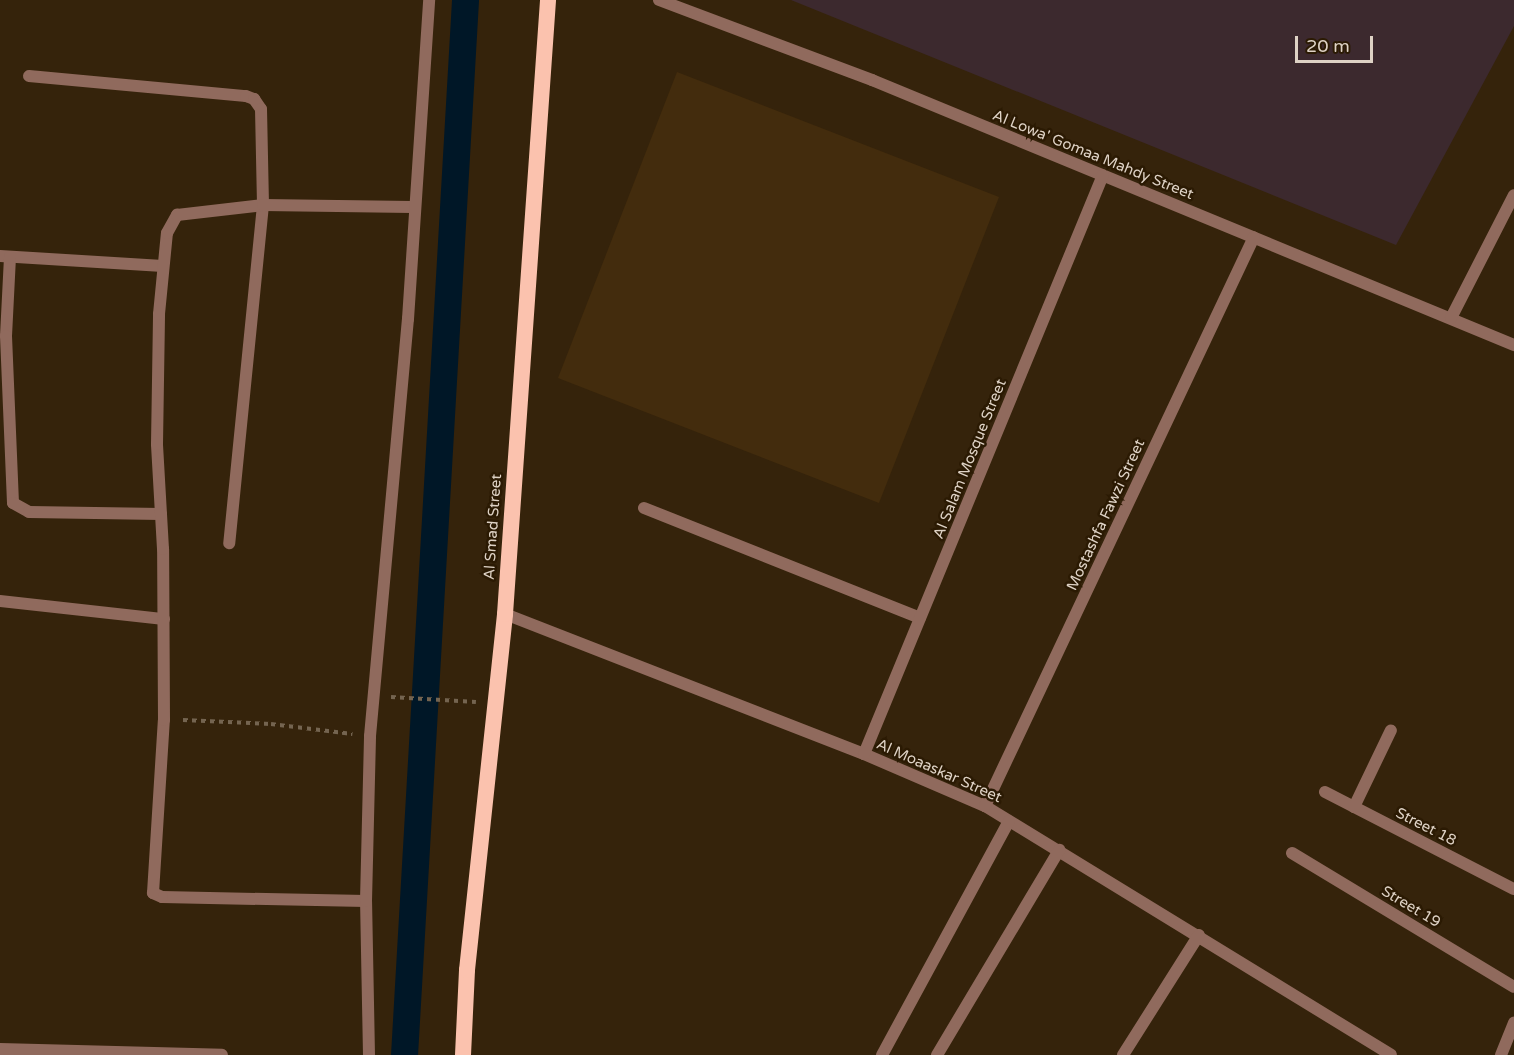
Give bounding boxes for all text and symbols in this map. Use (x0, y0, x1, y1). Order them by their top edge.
scale bar (1298, 24, 1376, 62)
text: 20 m (1306, 35, 1350, 57)
street label: Al Lowa' Gomaa Mahdy Street (990, 106, 1196, 204)
street label: Al Salam Mosque Street (930, 376, 1010, 542)
street label: Mostashfa Fawzi Street (1063, 437, 1149, 593)
street label: Al Smad Street (480, 473, 506, 581)
street label: Al Moaaskar Street (874, 735, 1004, 807)
street label: Street 18 (1393, 804, 1459, 850)
street label: Street 19 (1378, 882, 1444, 932)

